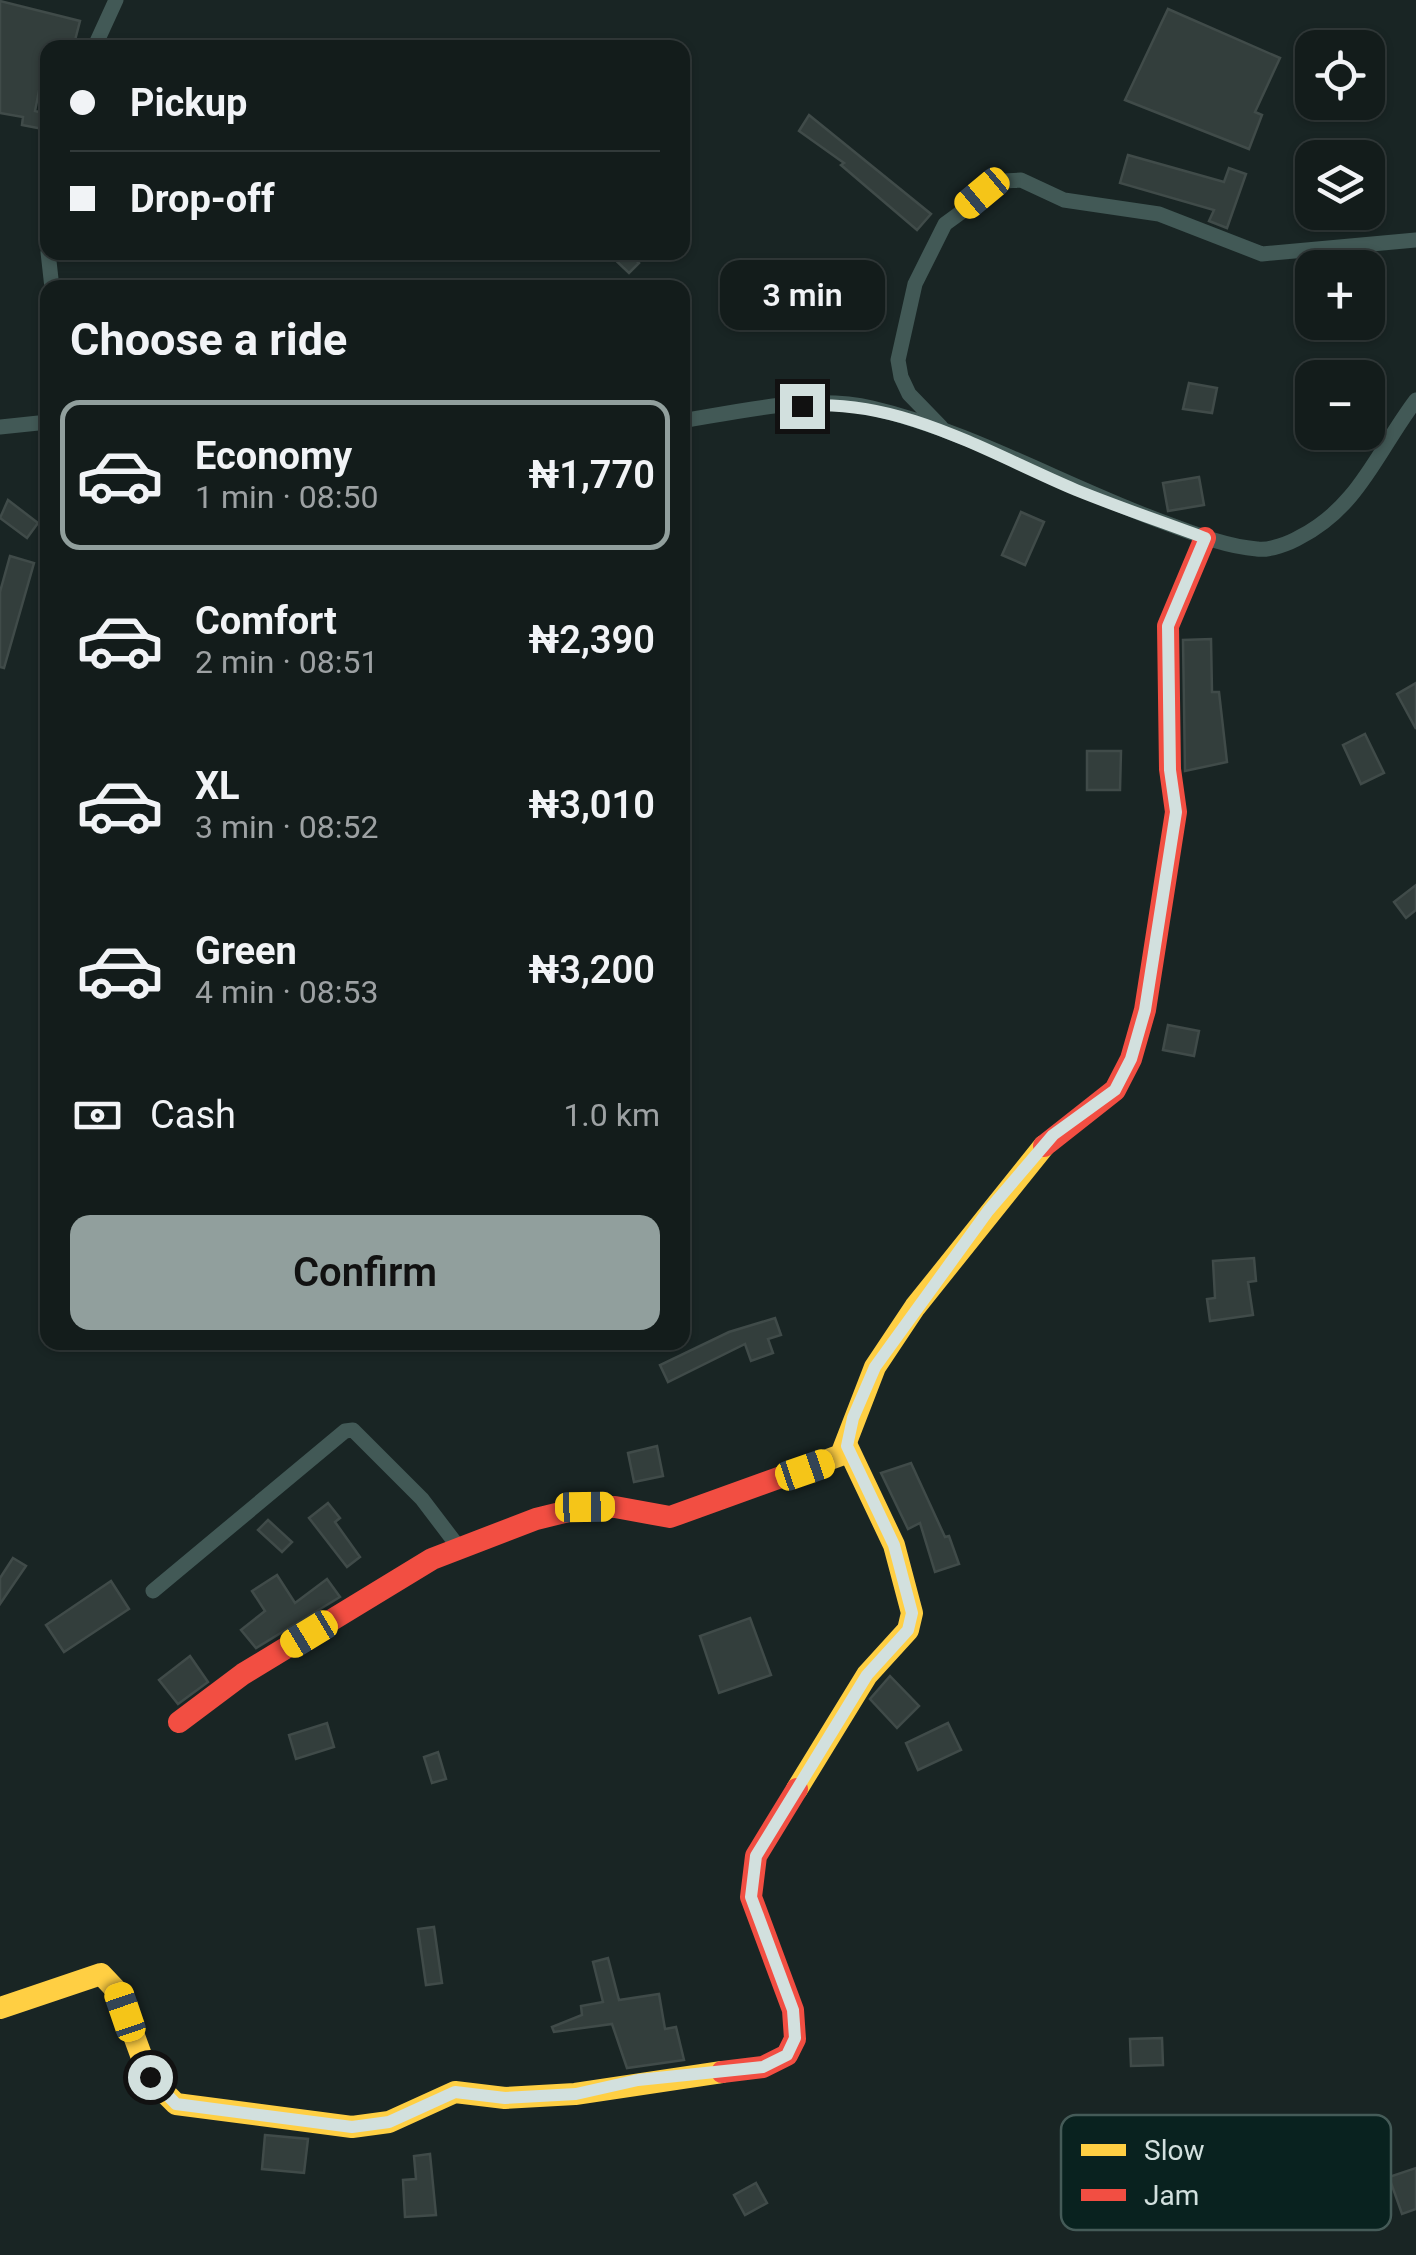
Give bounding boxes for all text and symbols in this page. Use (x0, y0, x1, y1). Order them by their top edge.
map controls (1295, 30, 1385, 450)
button: locate (1295, 30, 1385, 120)
text: Pickup (130, 81, 247, 125)
button: layers (1295, 140, 1385, 230)
car (949, 162, 1015, 224)
text: Drop-off (130, 177, 275, 221)
button: + (1295, 250, 1385, 340)
callout: 3 min (720, 261, 884, 331)
text: 3 min (762, 276, 843, 314)
text: Choose a ride (70, 313, 347, 366)
button: − (1295, 360, 1385, 450)
route end (780, 384, 825, 429)
icon: car (75, 430, 165, 520)
text: Economy (195, 434, 352, 478)
text: ₦1,770 (529, 453, 655, 497)
text: 1 min · 08:50 (195, 478, 378, 516)
icon: car (75, 595, 165, 685)
text: Comfort (195, 599, 337, 643)
text: ₦2,390 (529, 618, 655, 662)
text: 2 min · 08:51 (195, 643, 378, 681)
icon: car (75, 760, 165, 850)
text: XL (195, 764, 240, 808)
text: ₦3,010 (529, 783, 655, 827)
text: 3 min · 08:52 (195, 808, 378, 846)
icon: car (75, 925, 165, 1015)
text: Green (195, 929, 297, 973)
text: ₦3,200 (529, 948, 655, 992)
text: 4 min · 08:53 (195, 973, 378, 1011)
icon: cash (70, 1088, 125, 1143)
text: Cash (150, 1093, 236, 1137)
text: 1.0 km (563, 1096, 660, 1134)
button: Confirm (70, 1215, 660, 1330)
car (772, 1446, 838, 1494)
car (555, 1491, 615, 1523)
car (276, 1606, 342, 1662)
car (101, 1979, 149, 2045)
route start (128, 2055, 173, 2100)
legend (1061, 2115, 1391, 2230)
text: Slow (1144, 2134, 1204, 2167)
text: Jam (1144, 2179, 1199, 2212)

